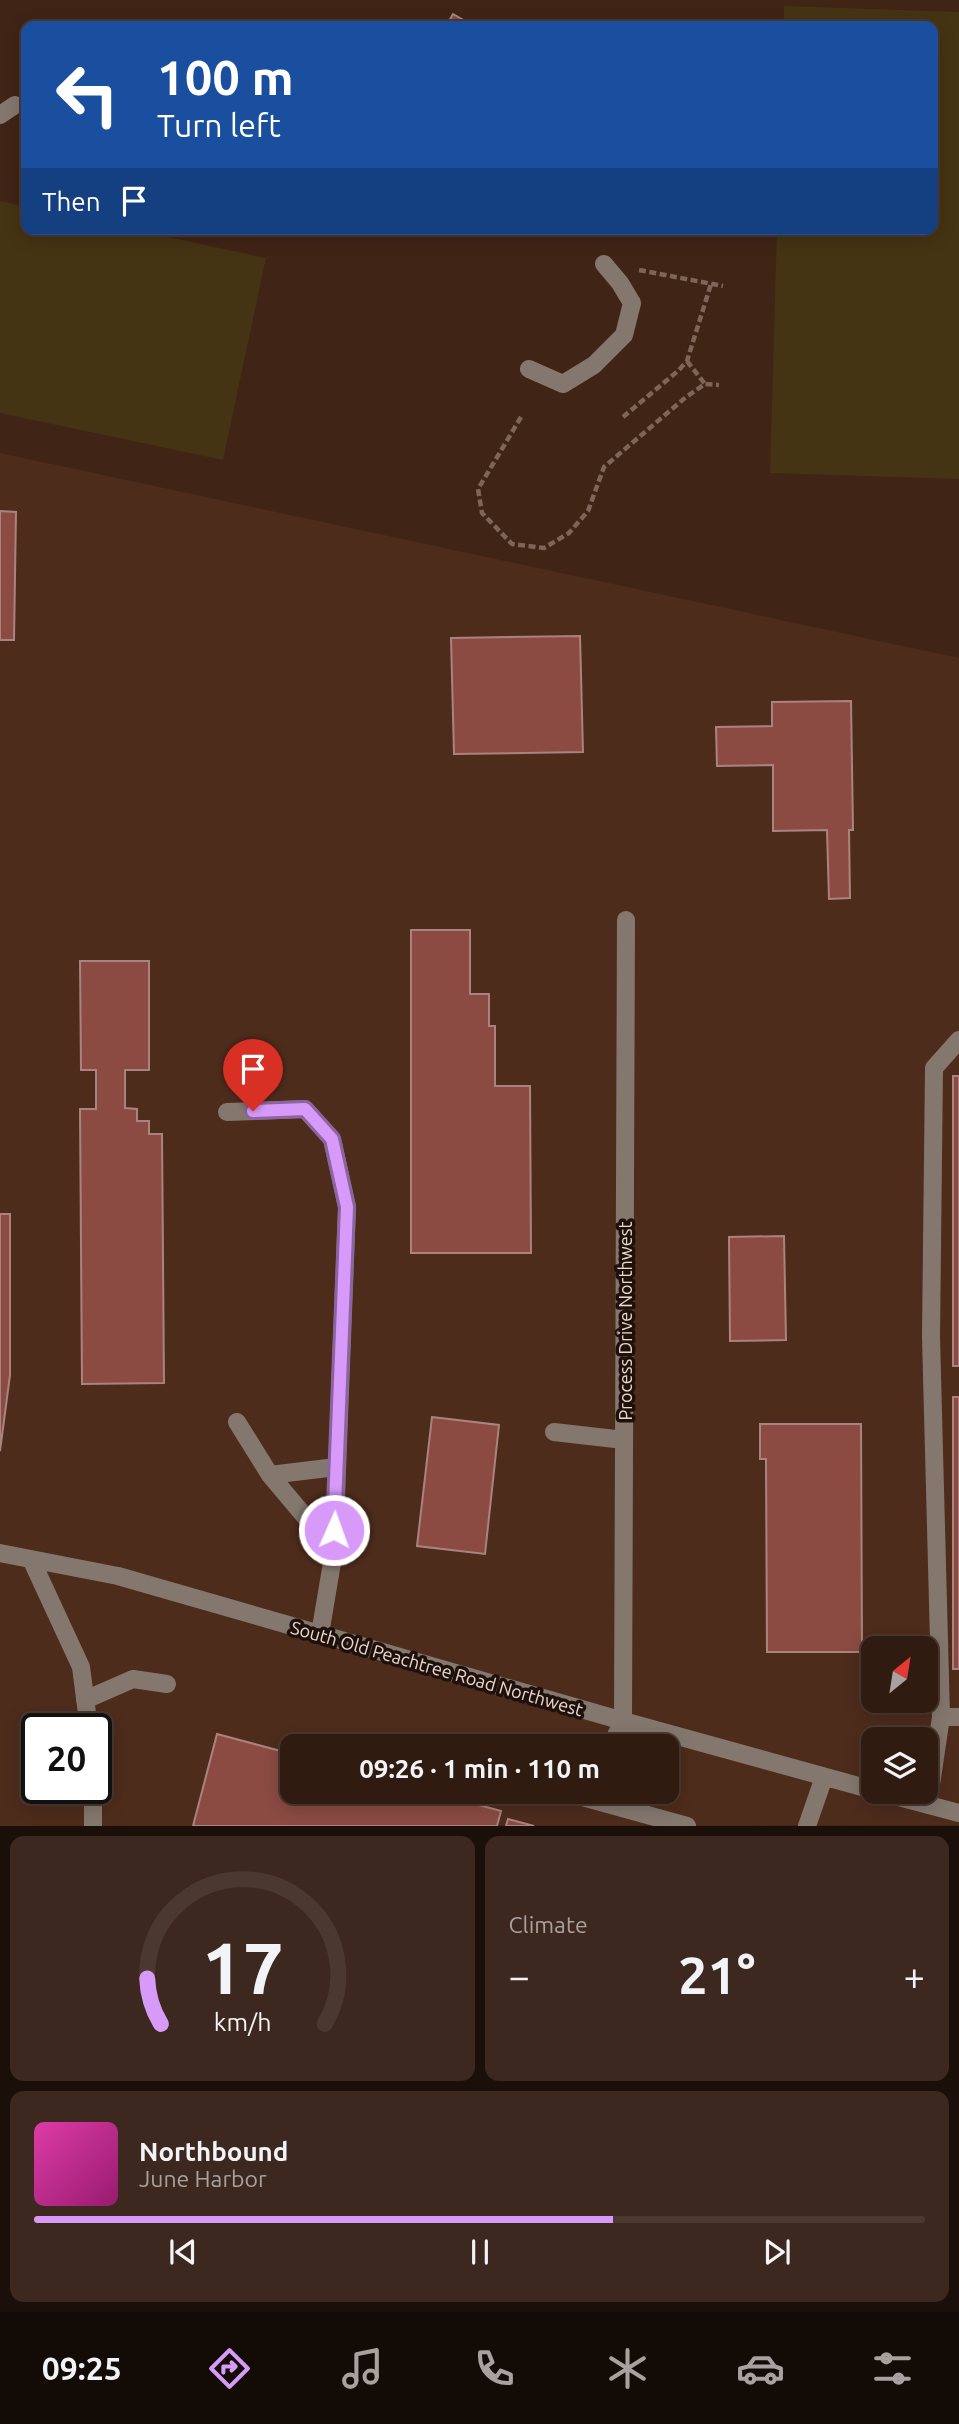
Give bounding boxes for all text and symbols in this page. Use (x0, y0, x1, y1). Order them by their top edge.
icon: left (42, 49, 133, 140)
text: 100 m (157, 49, 294, 104)
text: Turn left (157, 107, 281, 143)
icon: arrive (115, 182, 153, 220)
text: Then (42, 187, 101, 216)
pin (223, 1039, 283, 1111)
icon: arrive (234, 1050, 272, 1088)
street label: Process Drive Northwest (615, 1221, 635, 1421)
position arrow (297, 1493, 371, 1567)
street label: South Old Peachtree Road Northwest (289, 1617, 585, 1719)
north arrow (861, 1636, 938, 1713)
map controls (861, 1636, 938, 1804)
speed limit sign: 20 (21, 1713, 112, 1804)
button: layers (861, 1727, 938, 1804)
text: 09:26 · 1 min · 110 m (359, 1754, 600, 1783)
text: Climate (509, 1912, 588, 1937)
text: 17 (201, 1927, 283, 2009)
text: 21° (678, 1946, 755, 2004)
text: − (509, 1955, 530, 1997)
text: + (904, 1955, 925, 1997)
text: km/h (213, 2008, 271, 2036)
text: Northbound (139, 2137, 288, 2166)
text: June Harbor (139, 2166, 267, 2191)
icon: previous (164, 2233, 202, 2271)
icon: pause (461, 2233, 499, 2271)
icon: next (758, 2233, 796, 2271)
icon: directions (205, 2344, 254, 2393)
icon: music (338, 2344, 387, 2393)
icon: phone (470, 2344, 519, 2393)
icon: climate (603, 2344, 652, 2393)
icon: car (736, 2344, 785, 2393)
icon: filters (868, 2344, 917, 2393)
text: 09:25 (42, 2350, 122, 2386)

